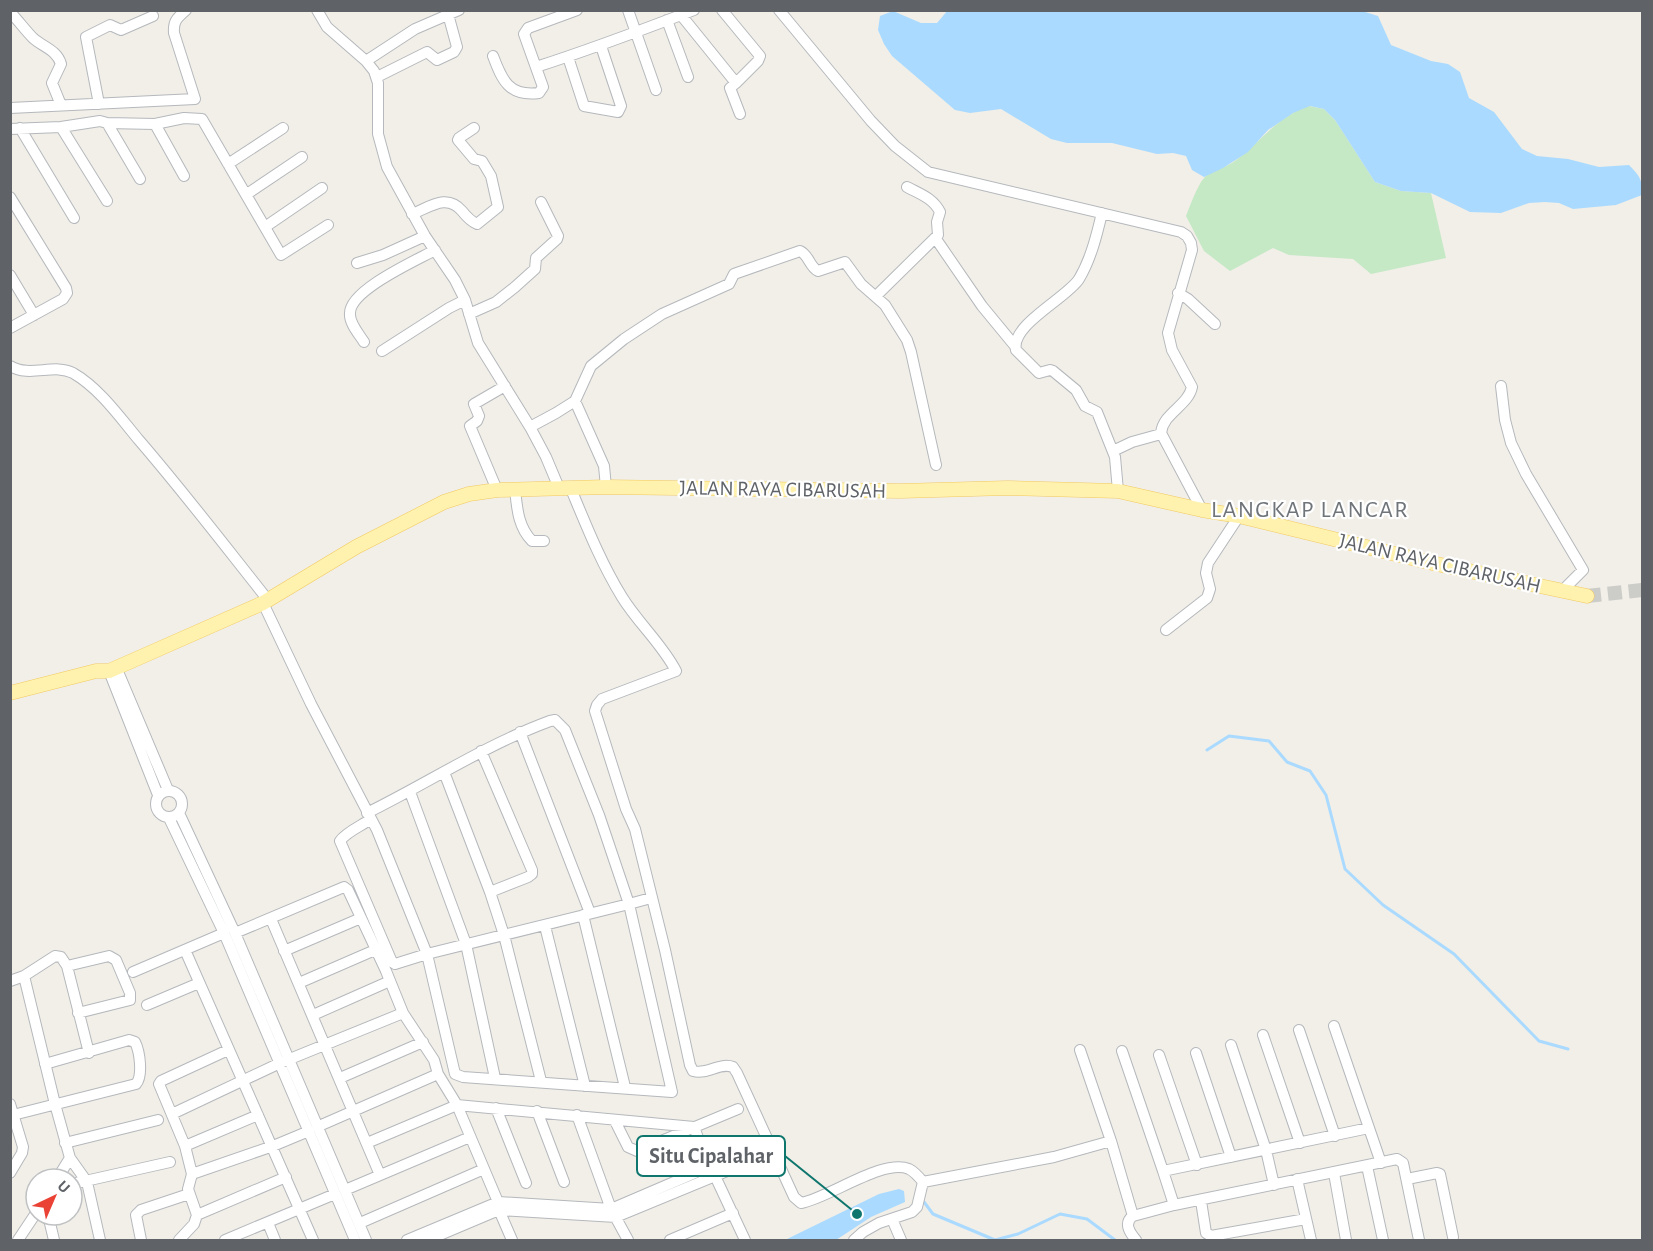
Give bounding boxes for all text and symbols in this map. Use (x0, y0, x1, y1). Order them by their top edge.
street label: JALAN RAYA CIBARUSAH (680, 477, 886, 502)
district label: LANGKAP LANCAR (1211, 498, 1409, 522)
street label: JALAN RAYA CIBARUSAH (1337, 530, 1543, 597)
callout: Situ Cipalahar (637, 1136, 785, 1176)
text: Situ Cipalahar (649, 1145, 773, 1167)
north arrow (24, 1167, 84, 1227)
text: U (54, 1178, 73, 1196)

